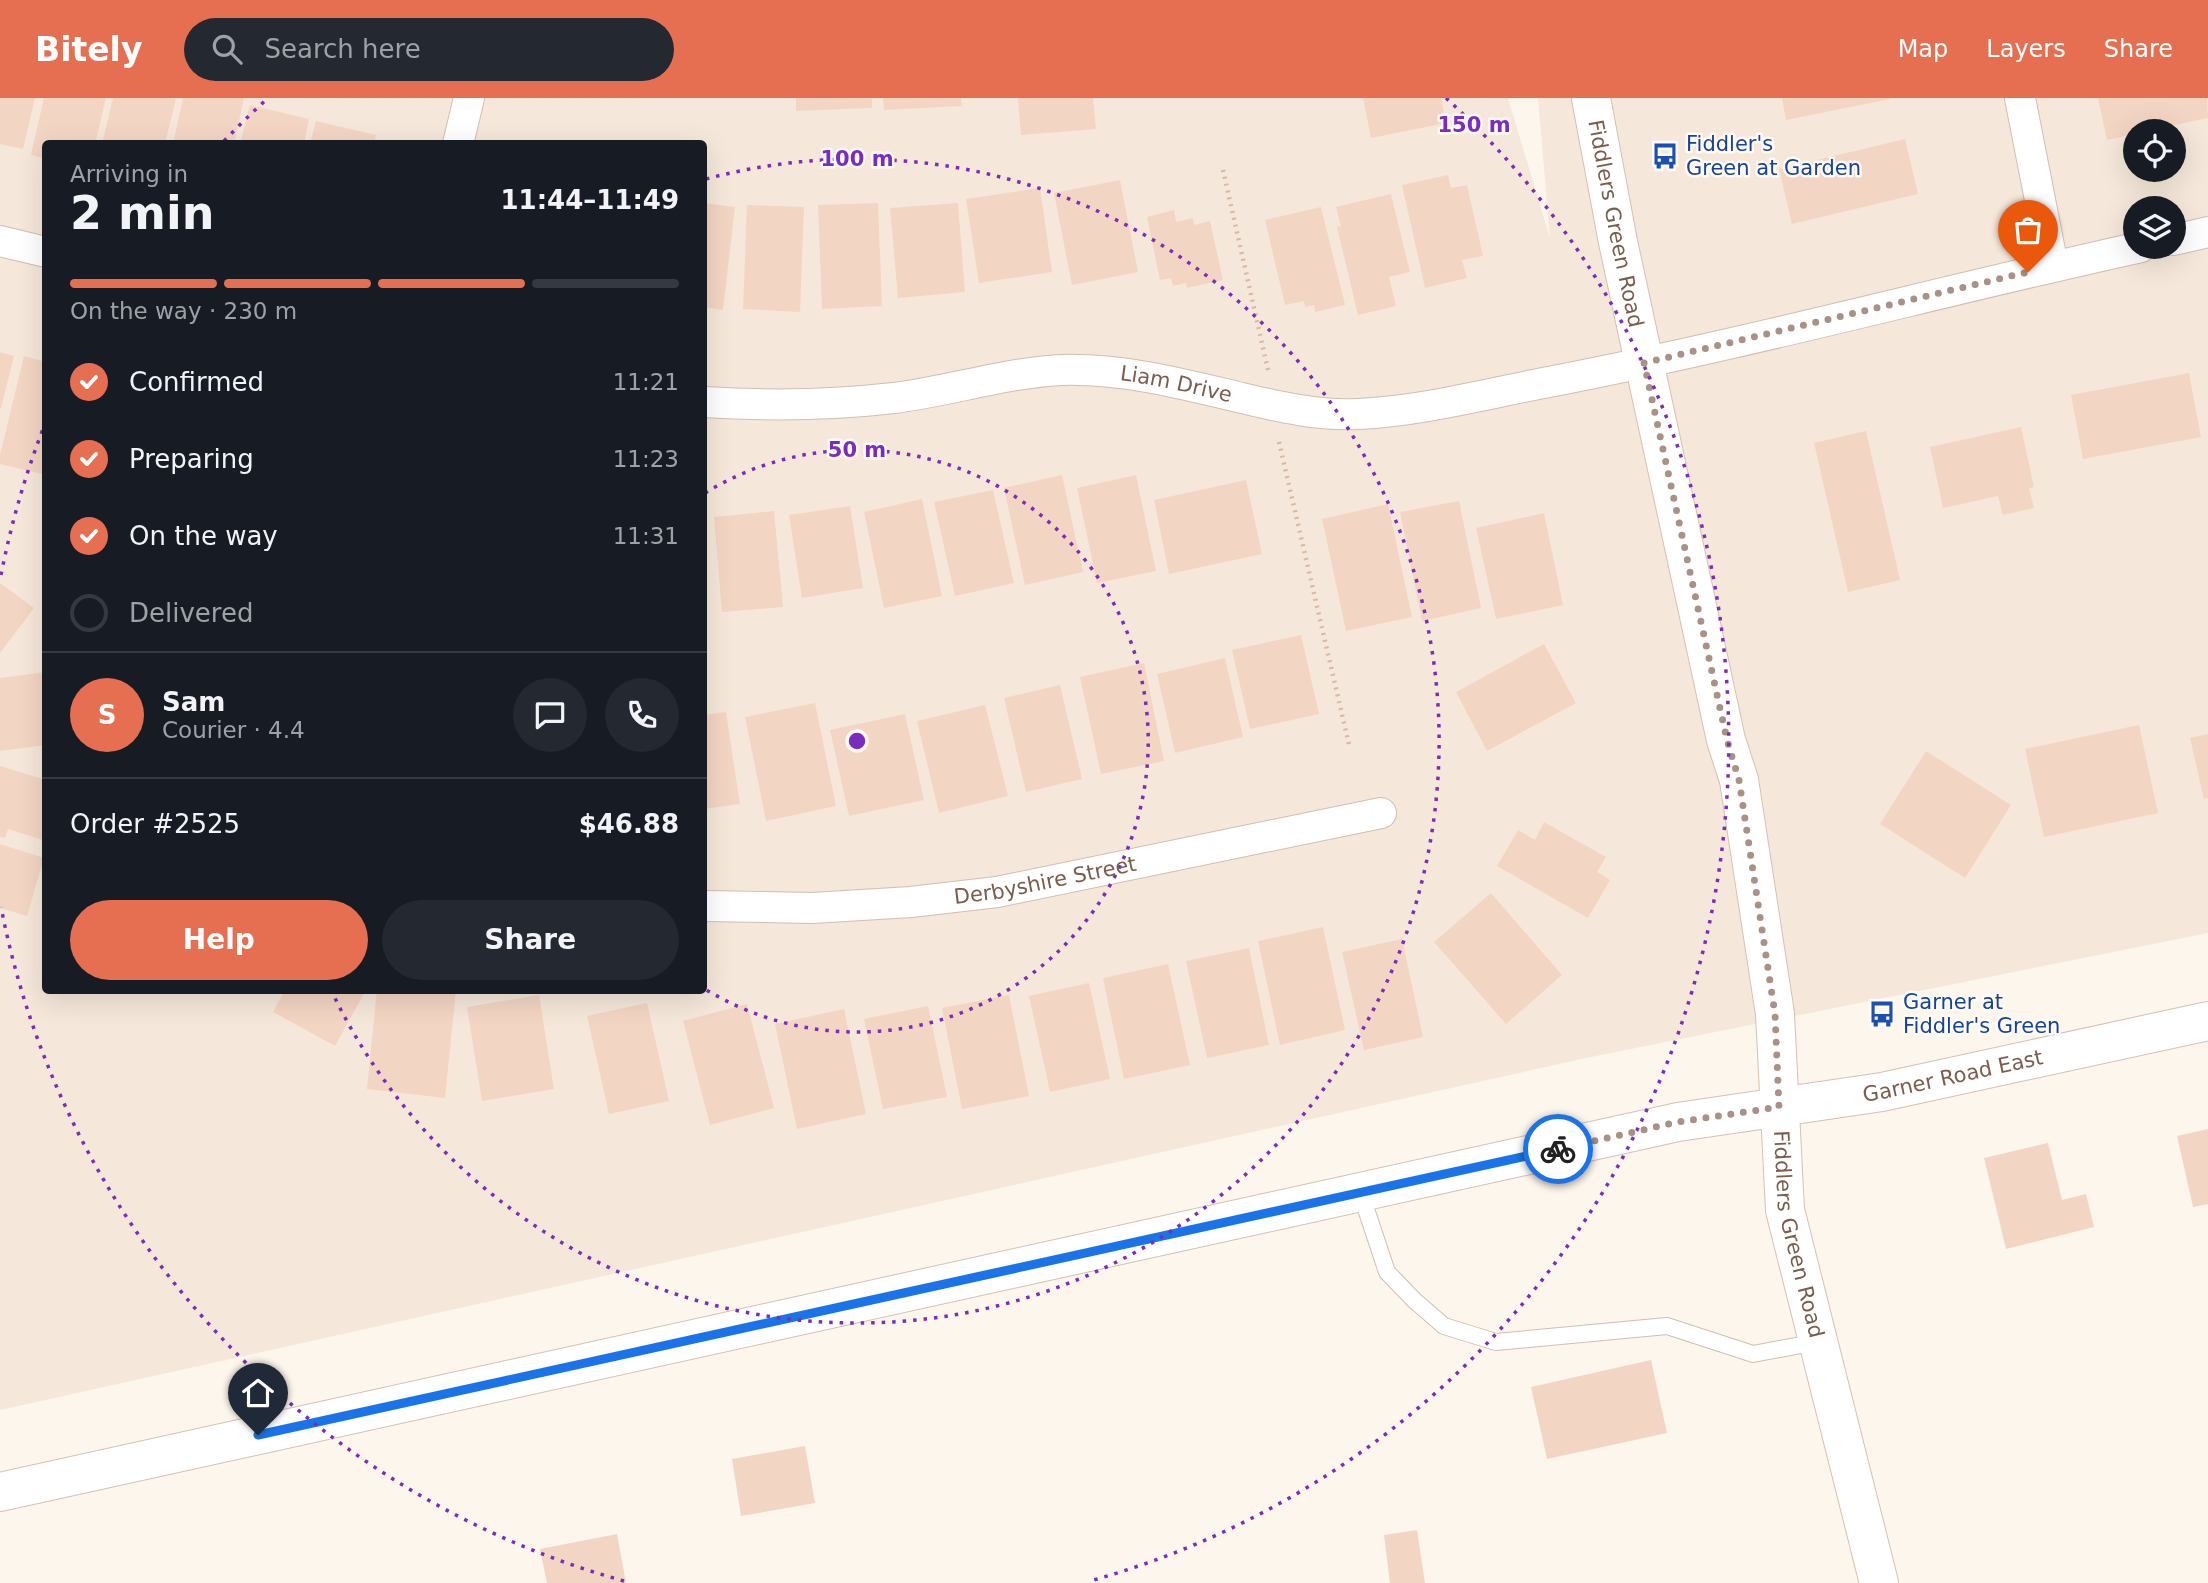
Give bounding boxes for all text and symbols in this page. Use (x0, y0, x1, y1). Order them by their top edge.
search box (184, 18, 674, 81)
text: Bitely (35, 30, 142, 69)
icon: search (208, 30, 246, 68)
text: Search here (264, 34, 421, 64)
text: Map (1898, 35, 1948, 63)
text: Layers (1986, 35, 2066, 63)
text: Share (2104, 35, 2173, 63)
text: 150 m (1437, 113, 1511, 137)
street label: Fiddlers Green Road (1583, 118, 1648, 330)
map controls (2123, 119, 2186, 259)
button: locate (2123, 119, 2186, 182)
place label: Fiddler's Green at Garden (1686, 132, 1861, 180)
bus stop icon: Fiddler's Green at Garden (1650, 141, 1680, 171)
text: 100 m (820, 147, 894, 171)
text: Arriving in (70, 161, 188, 187)
text: 11:44–11:49 (500, 185, 679, 215)
text: 2 min (70, 186, 214, 240)
button: layers (2123, 196, 2186, 259)
pin (1998, 200, 2058, 272)
icon: bag (2009, 211, 2047, 249)
text: On the way · 230 m (70, 298, 297, 324)
street label: Liam Drive (1119, 361, 1235, 407)
icon: check (70, 363, 108, 401)
text: Confirmed (129, 367, 264, 397)
text: 11:21 (613, 369, 679, 395)
text: 50 m (828, 438, 886, 462)
icon: check (70, 440, 108, 478)
text: Preparing (129, 444, 254, 474)
text: 11:23 (613, 446, 679, 472)
icon: check (70, 517, 108, 555)
text: On the way (129, 521, 278, 551)
text: 11:31 (613, 523, 679, 549)
text: Delivered (129, 598, 253, 628)
button: chat (513, 678, 587, 752)
button: phone (605, 678, 679, 752)
text: Sam (162, 687, 225, 717)
text: S (98, 700, 116, 730)
text: Courier · 4.4 (162, 717, 305, 743)
centre of rings (845, 729, 869, 753)
text: Order #2525 (70, 809, 240, 839)
text: $46.88 (579, 809, 679, 839)
street label: Derbyshire Street (952, 852, 1138, 909)
button: Help (70, 900, 368, 980)
button: Share (382, 900, 679, 980)
place label: Garner at Fiddler's Green (1903, 990, 2060, 1038)
bus stop icon: Garner at Fiddler's Green (1867, 999, 1897, 1029)
street label: Garner Road East (1861, 1045, 2045, 1107)
courier (1523, 1114, 1593, 1184)
icon: bike (1539, 1130, 1577, 1168)
street label: Fiddlers Green Road (1769, 1130, 1829, 1340)
pin (228, 1363, 288, 1435)
icon: home (239, 1374, 277, 1412)

